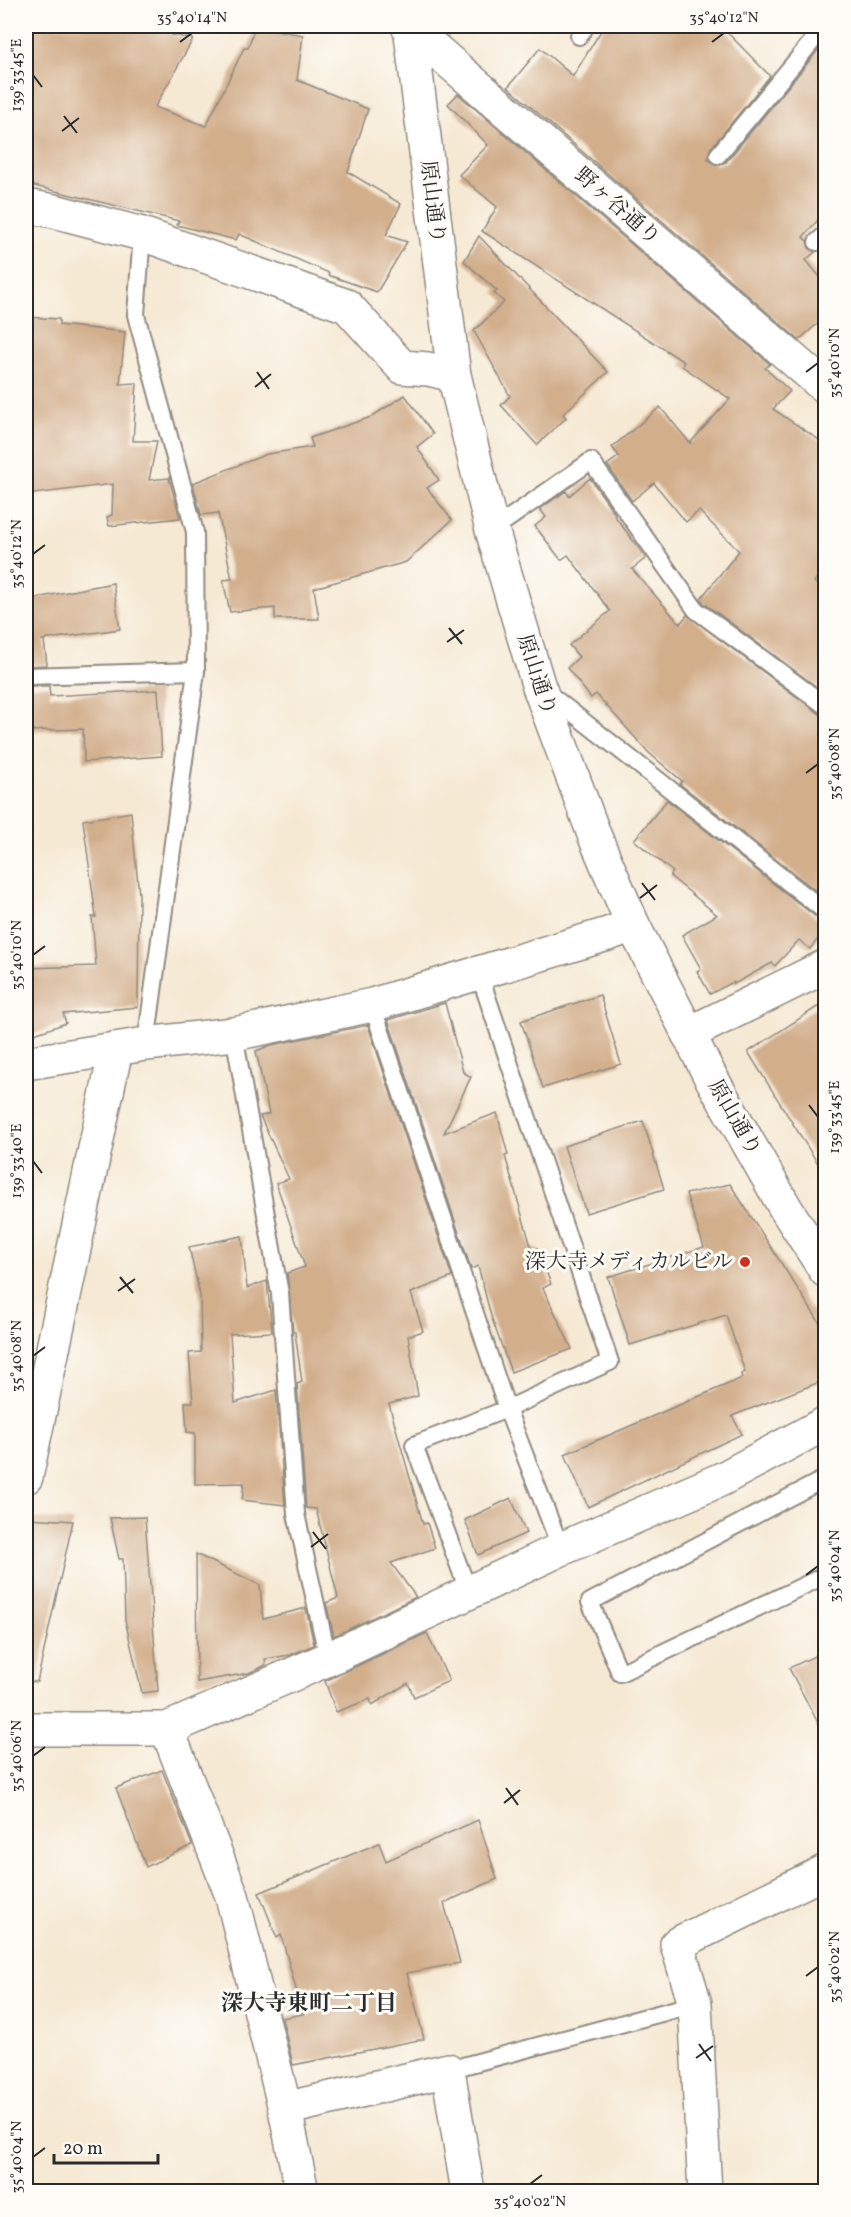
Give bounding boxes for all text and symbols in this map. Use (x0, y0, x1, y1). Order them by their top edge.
text: 35°40'14"N (157, 8, 227, 29)
text: 35°40'12"N (689, 8, 759, 29)
text: 139°33'45"E (7, 38, 28, 112)
street label: 原山通り (412, 159, 452, 245)
street label: 野ヶ谷通り (568, 162, 666, 252)
text: 35°40'10"N (825, 328, 846, 398)
text: 35°40'12"N (7, 519, 28, 589)
street label: 原山通り (509, 631, 563, 719)
text: 35°40'08"N (825, 728, 846, 800)
text: 35°40'10"N (7, 920, 28, 990)
street label: 原山通り (700, 1074, 768, 1162)
text: 139°33'45"E (825, 1080, 846, 1154)
text: 139°33'40"E (7, 1124, 28, 1198)
place label: 深大寺メディカルビル (525, 1248, 733, 1277)
marker: 深大寺メディカルビル (738, 1255, 752, 1269)
text: 35°40'08"N (7, 1320, 28, 1392)
text: 35°40'04"N (825, 1530, 846, 1602)
text: 35°40'06"N (7, 1720, 28, 1792)
text: 35°40'02"N (825, 1931, 846, 2003)
district label: 深大寺東町二丁目 (221, 1989, 397, 2020)
text: 35°40'04"N (7, 2121, 28, 2193)
scale bar (54, 2127, 158, 2165)
text: 20 m (63, 2137, 103, 2162)
text: 35°40'02"N (494, 2192, 566, 2213)

